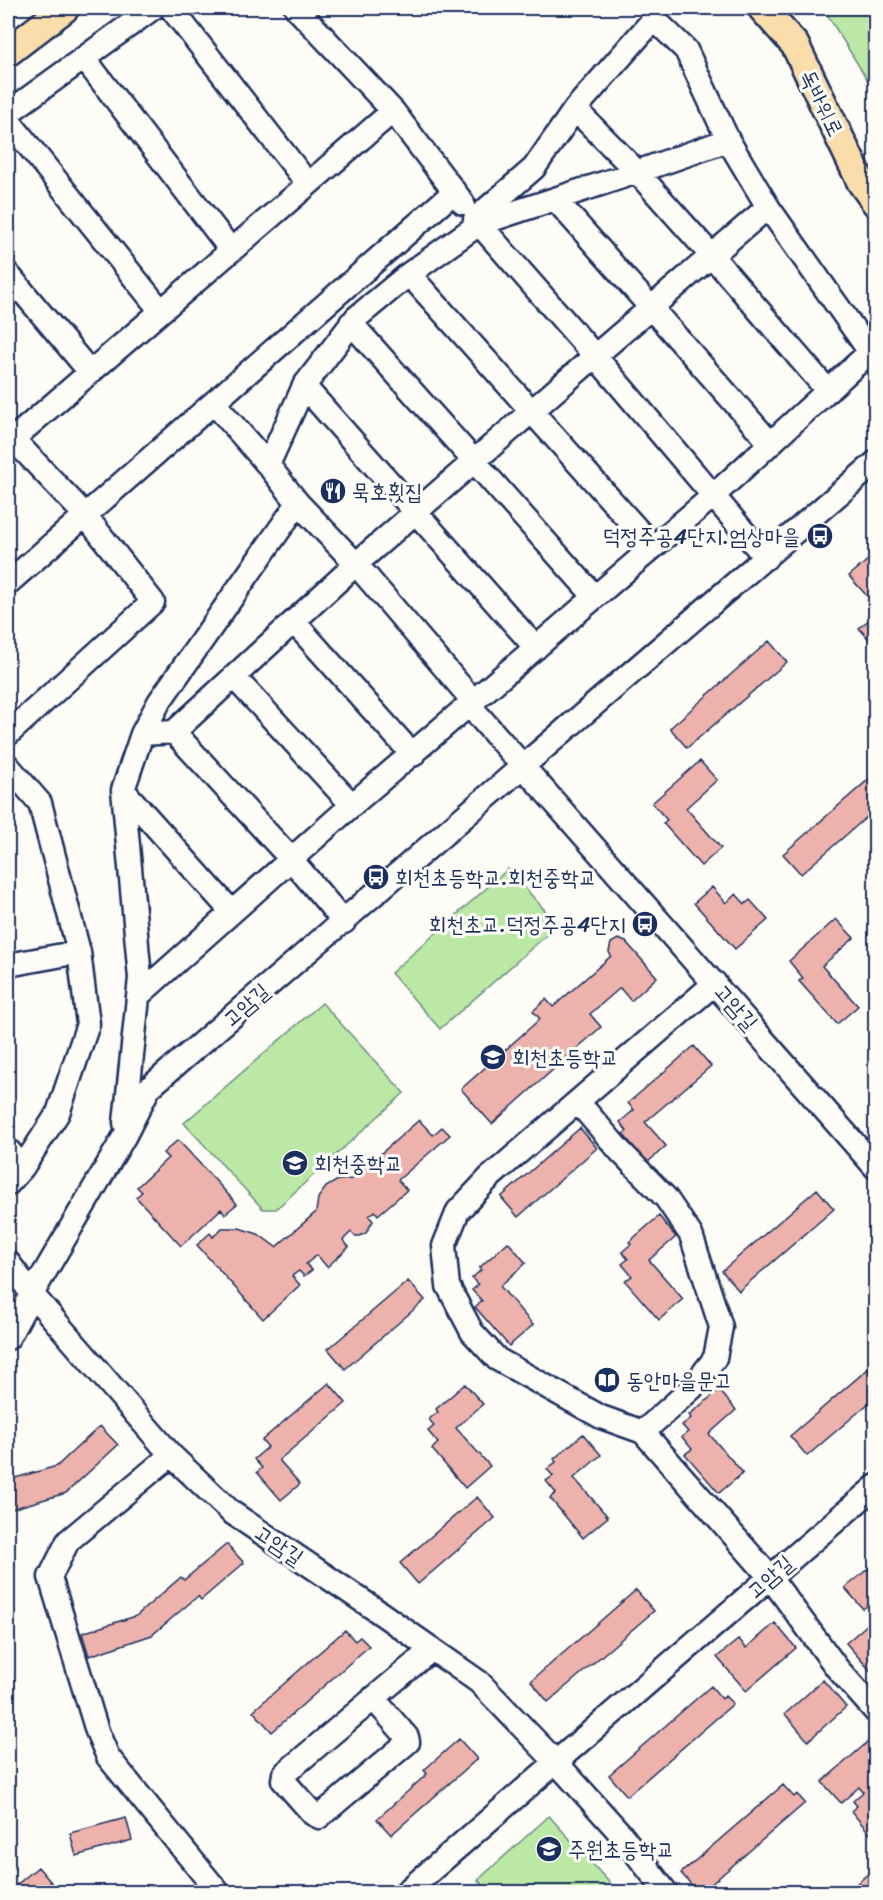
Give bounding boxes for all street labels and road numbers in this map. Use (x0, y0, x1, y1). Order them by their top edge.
street label: 독바위로 (789, 63, 855, 143)
street label: 고암길 (213, 973, 279, 1037)
street label: 고암길 (704, 974, 768, 1040)
street label: 고암길 (246, 1514, 312, 1576)
street label: 고암길 (737, 1545, 803, 1609)

